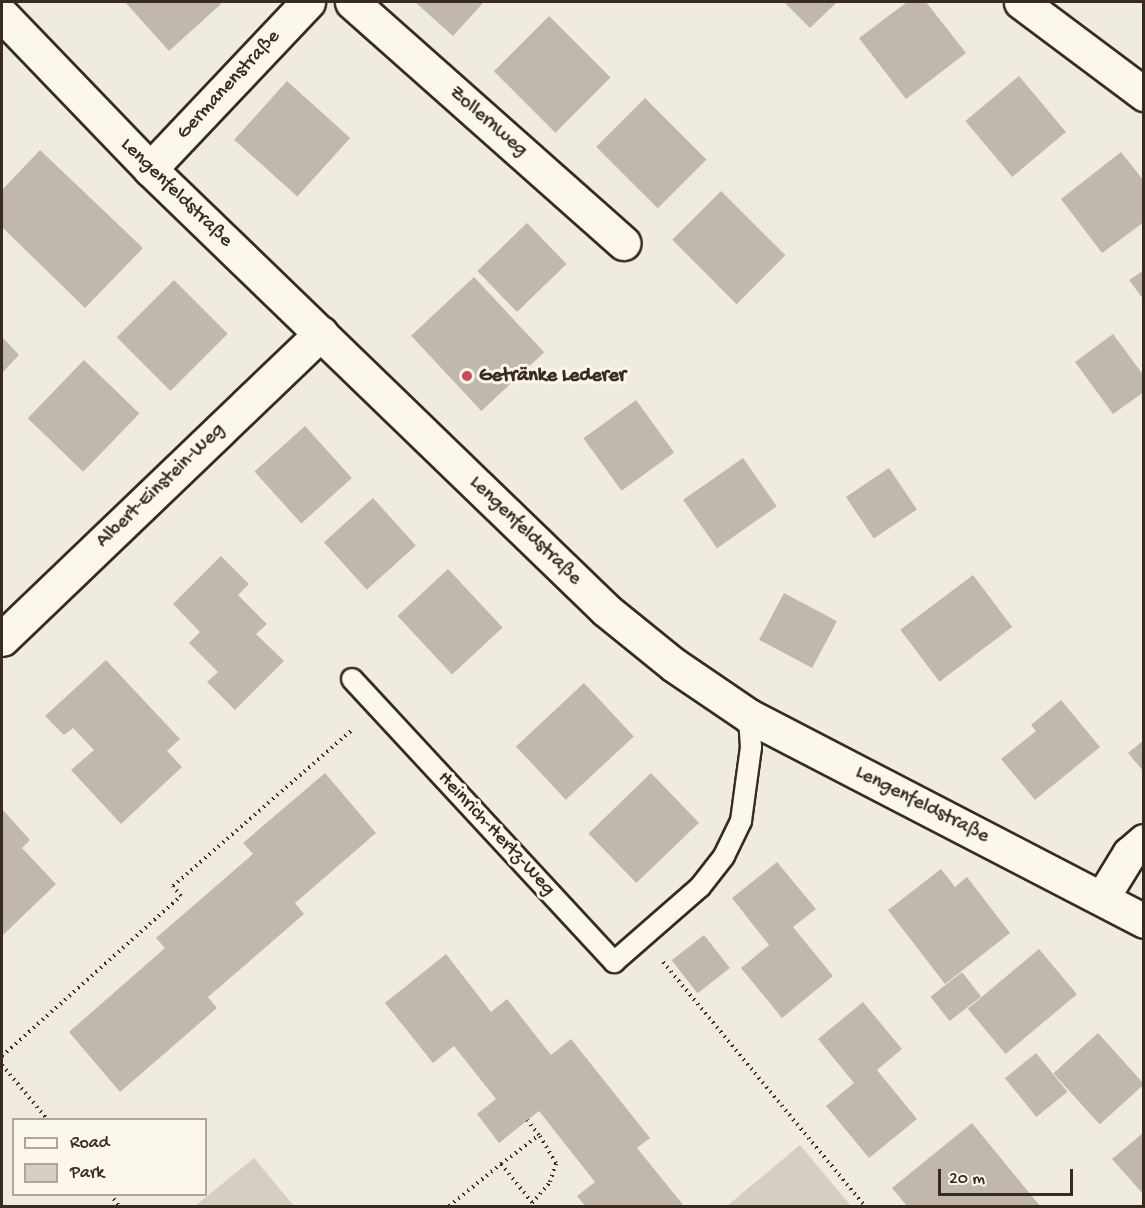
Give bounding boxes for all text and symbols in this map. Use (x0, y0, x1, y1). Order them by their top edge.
street label: Germanenstraße (172, 25, 286, 145)
street label: Zollernweg (444, 81, 532, 163)
street label: Lengenfeldstraße (115, 133, 237, 253)
place label: Getränke Lederer (479, 364, 626, 388)
marker: Getränke Lederer (460, 369, 474, 383)
street label: Albert-Einstein-Weg (92, 418, 230, 554)
street label: Lengenfeldstraße (464, 471, 586, 591)
street label: Lengenfeldstraße (851, 761, 993, 849)
street label: Heinrich-Hertz-Weg (432, 767, 560, 901)
legend (12, 1118, 207, 1196)
text: Road (70, 1133, 109, 1154)
scale bar (941, 1157, 1076, 1195)
text: Park (70, 1163, 104, 1184)
text: 20 m (949, 1169, 985, 1190)

